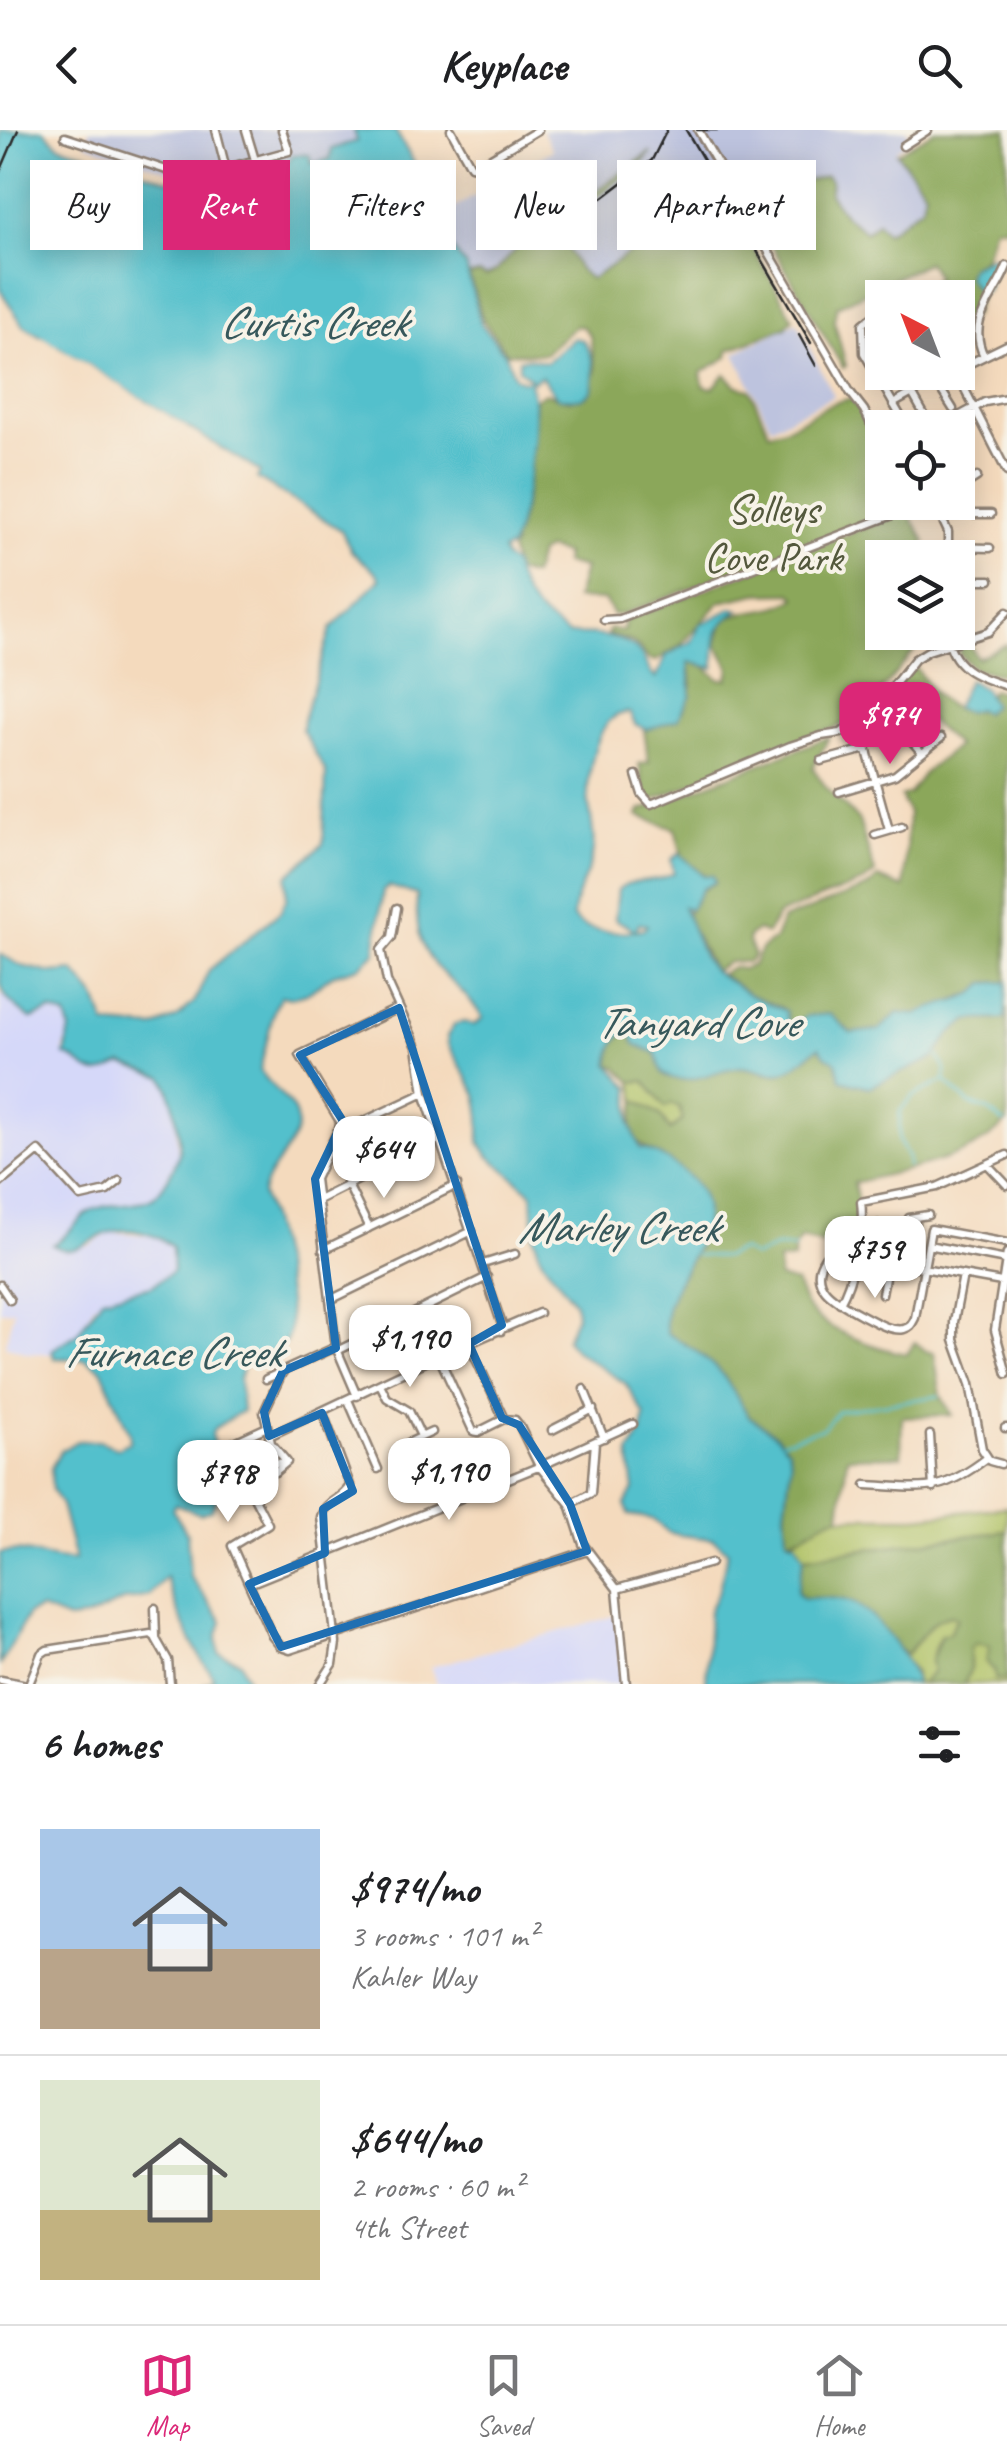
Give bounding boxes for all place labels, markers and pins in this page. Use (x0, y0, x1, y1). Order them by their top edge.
pin: $974 (831, 682, 949, 767)
pin: $644 (325, 1116, 443, 1201)
pin: $759 (816, 1216, 934, 1301)
pin: $1,190 (329, 1305, 491, 1390)
pin: $1,190 (368, 1438, 530, 1523)
pin: $798 (169, 1440, 287, 1525)

